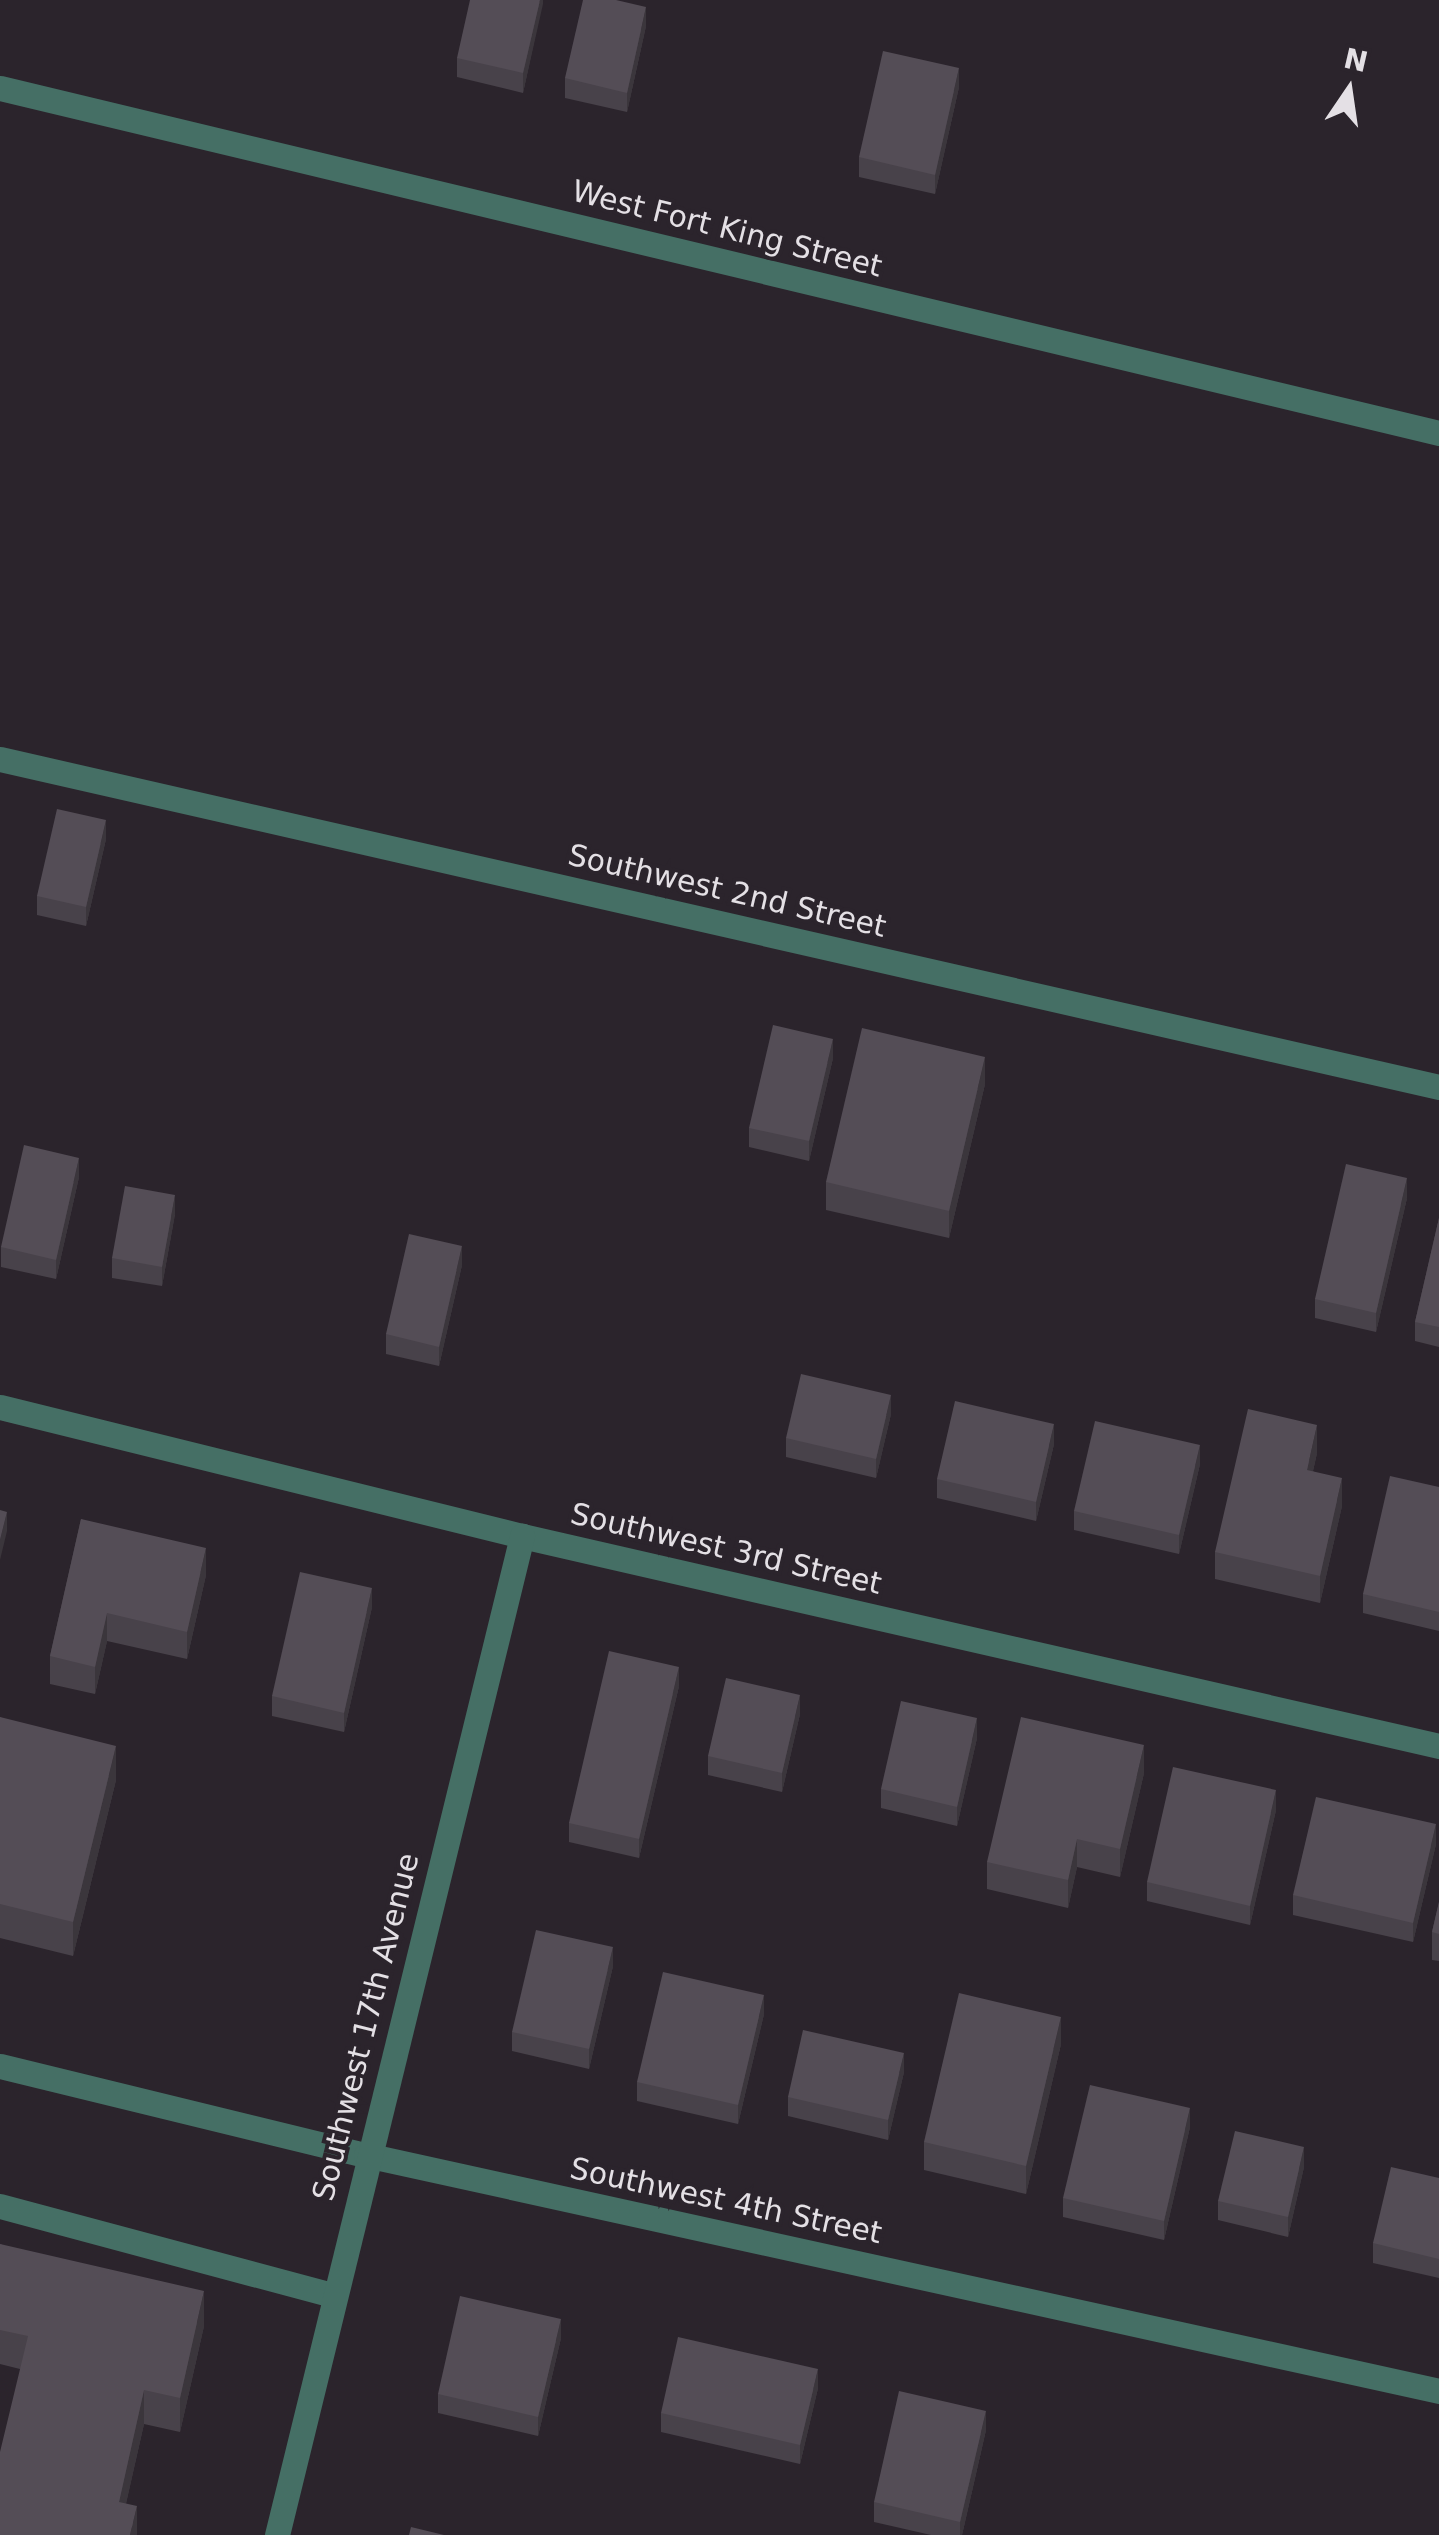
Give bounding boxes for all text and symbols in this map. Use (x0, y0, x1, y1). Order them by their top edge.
north arrow (1299, 40, 1399, 140)
text: N (1341, 42, 1371, 79)
street label: West Fort King Street (568, 173, 886, 285)
street label: Southwest 2nd Street (565, 837, 889, 945)
street label: Southwest 3rd Street (567, 1496, 885, 1602)
street label: Southwest 17th Avenue (305, 1849, 427, 2205)
street label: Southwest 4th Street (567, 2150, 885, 2252)

